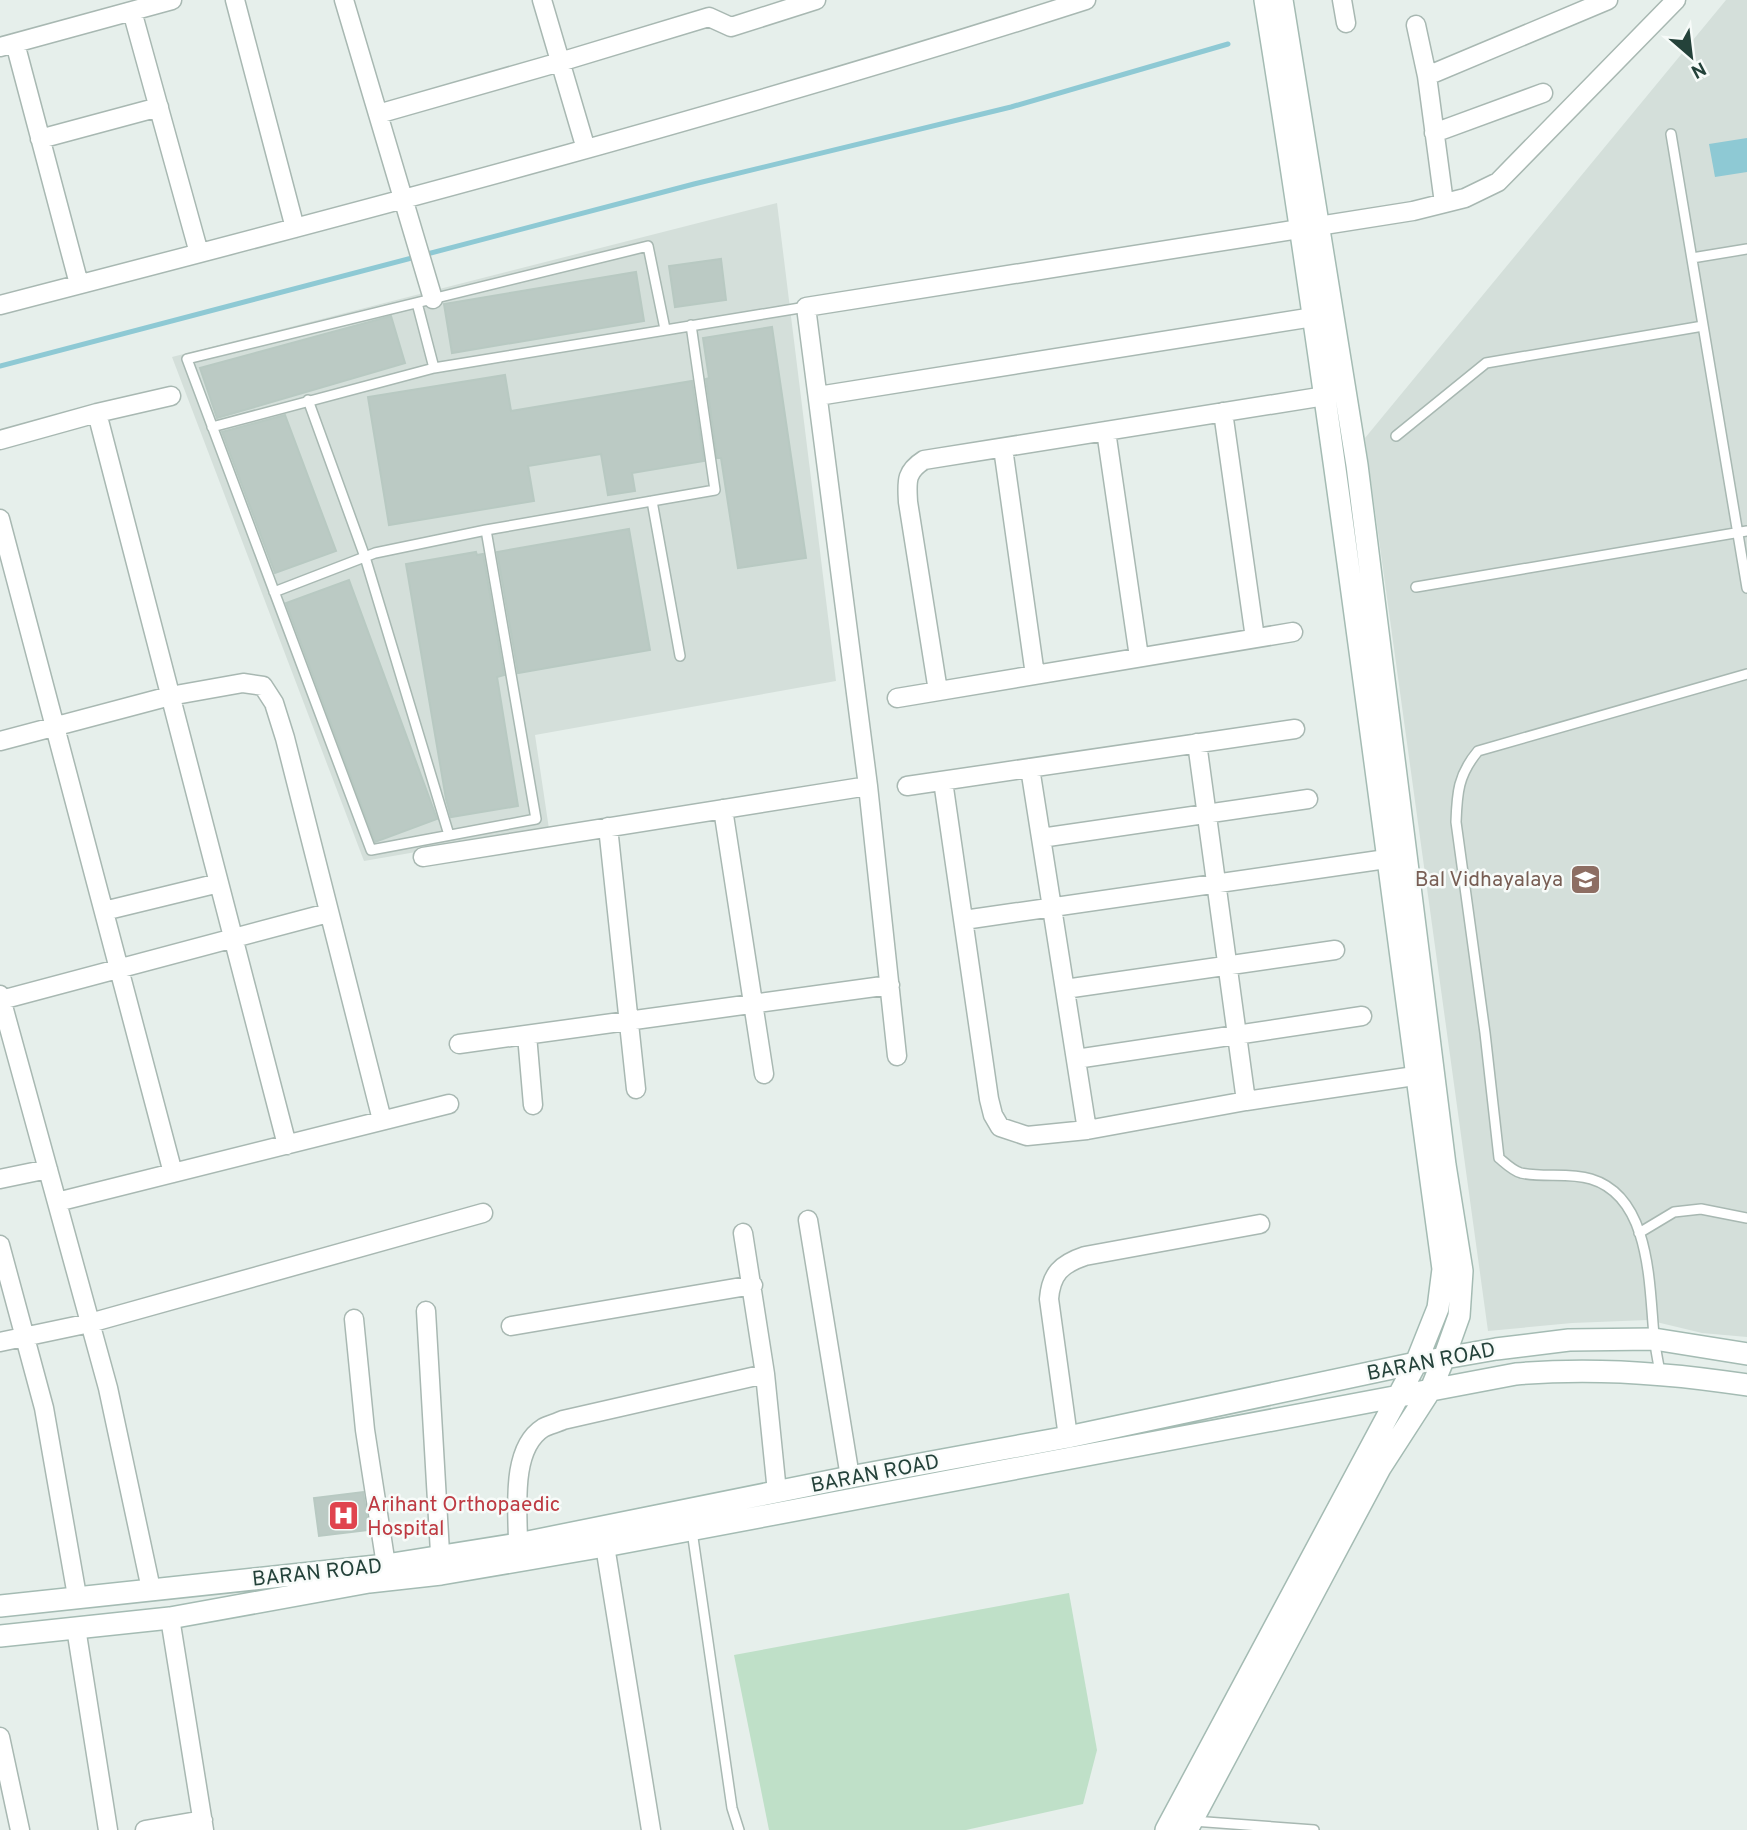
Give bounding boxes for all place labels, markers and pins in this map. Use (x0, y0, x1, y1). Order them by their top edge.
school or university icon: Bal Vidhayalaya (1569, 862, 1603, 896)
place label: Bal Vidhayalaya (1415, 867, 1563, 894)
place label: Arihant Orthopaedic Hospital (367, 1492, 560, 1543)
hospital icon: Arihant Orthopaedic Hospital (327, 1499, 361, 1533)

